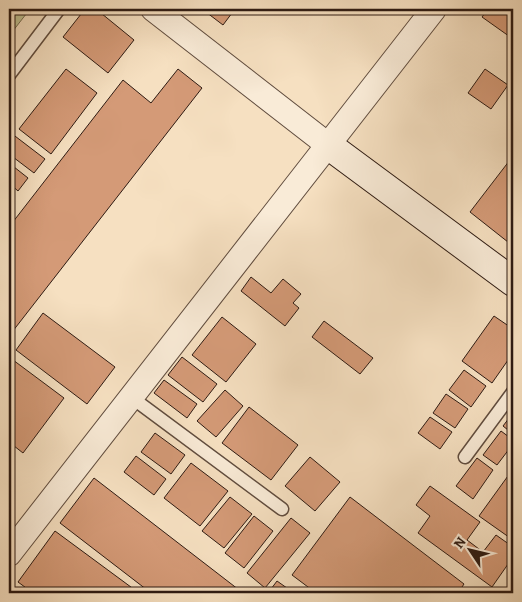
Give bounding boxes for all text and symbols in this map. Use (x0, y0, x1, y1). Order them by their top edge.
north arrow (444, 524, 494, 574)
text: N (449, 533, 470, 552)

